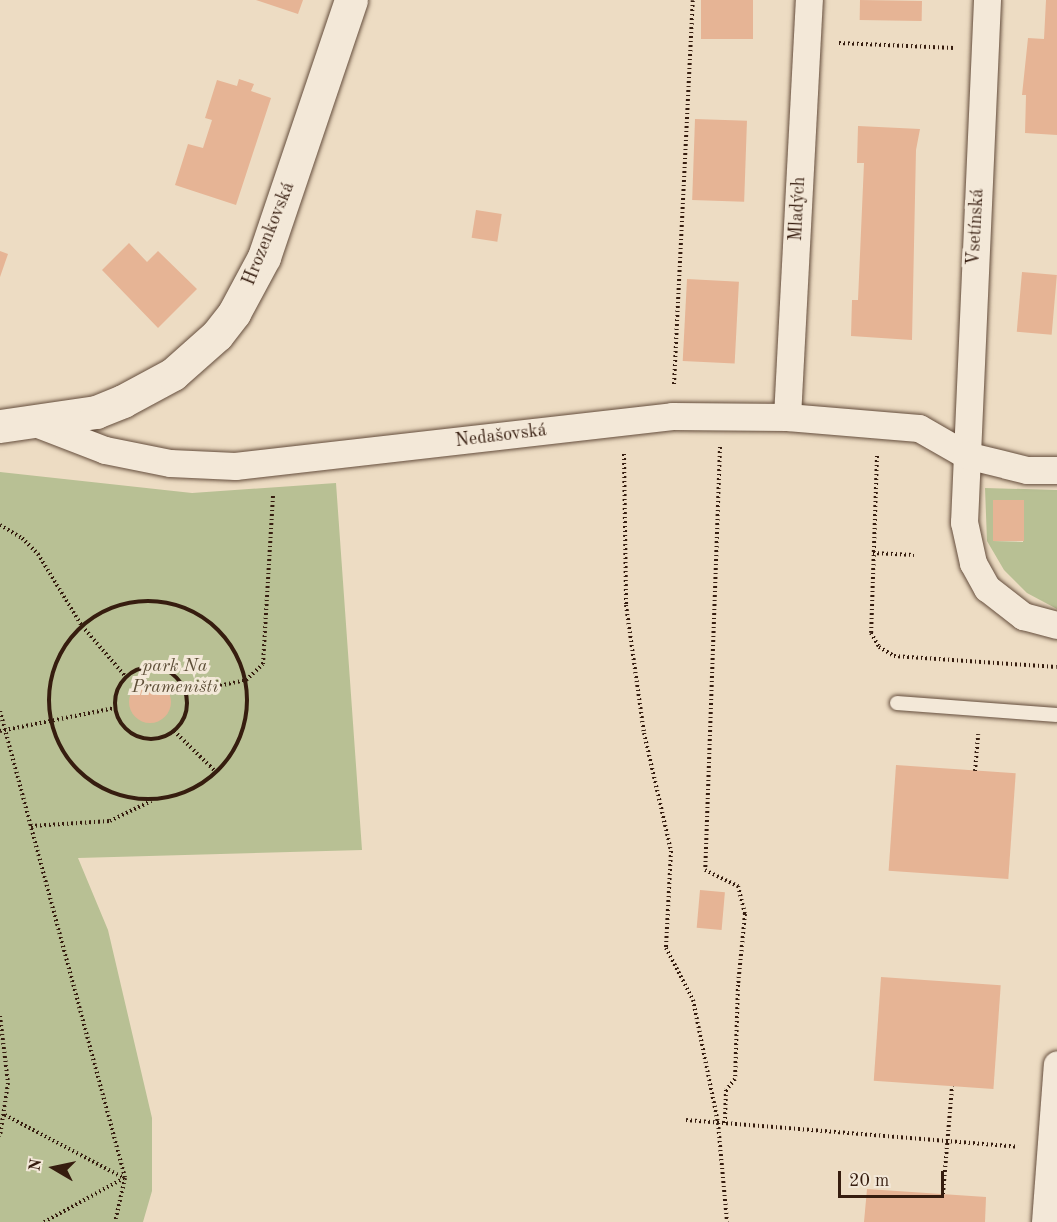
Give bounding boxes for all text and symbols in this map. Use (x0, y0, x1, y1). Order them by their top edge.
street label: Mladých (786, 176, 810, 242)
street label: Hrozenkovská (238, 179, 300, 289)
street label: Vsetínská (963, 188, 989, 266)
street label: Nedašovská (454, 420, 548, 452)
park label: park Na Prameništi (132, 656, 218, 698)
north arrow (24, 1138, 84, 1198)
text: N (27, 1158, 45, 1172)
scale bar (841, 1159, 948, 1197)
text: 20 m (849, 1172, 889, 1190)

